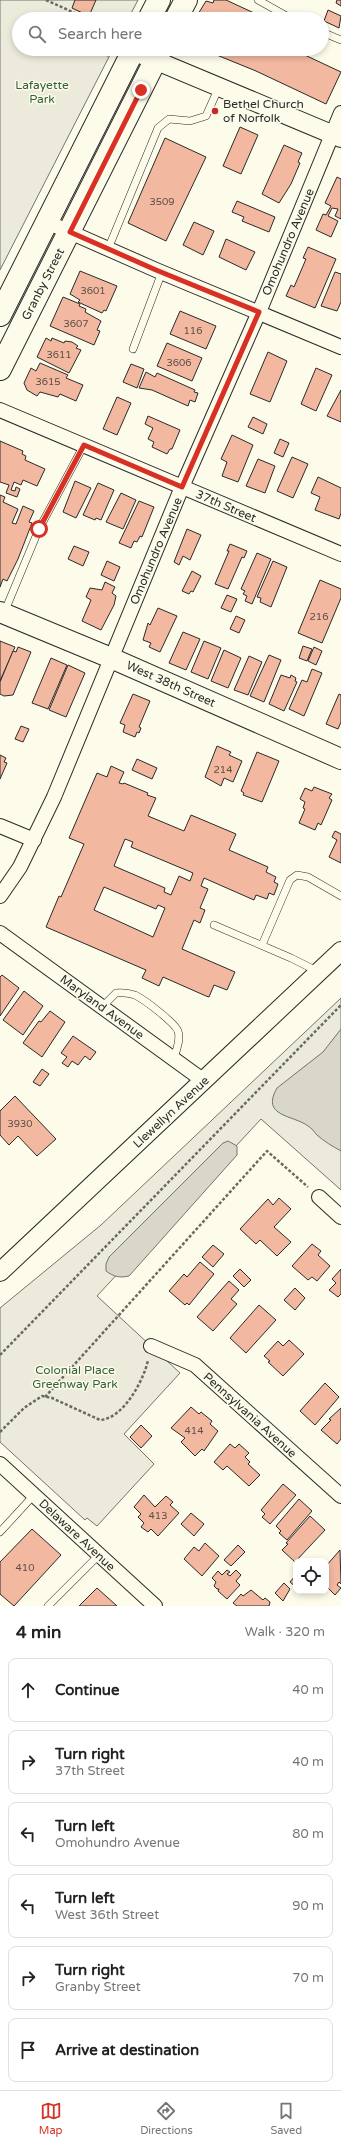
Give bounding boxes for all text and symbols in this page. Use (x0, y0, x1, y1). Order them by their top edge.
search box (12, 12, 329, 56)
icon: search (26, 23, 48, 45)
text: Search here (58, 25, 142, 43)
park label: Lafayette Park (15, 78, 69, 106)
route end (132, 81, 150, 99)
place label: Bethel Church of Norfolk (223, 97, 304, 125)
marker: Bethel Church of Norfolk (210, 106, 220, 116)
street label: Omohundro Avenue (259, 186, 317, 298)
house number: 3509 (149, 196, 175, 208)
street label: Granby Street (19, 245, 67, 322)
house number: 3601 (80, 285, 106, 297)
house number: 3607 (63, 318, 89, 330)
house number: 116 (184, 325, 202, 337)
house number: 3611 (46, 349, 72, 361)
house number: 3606 (166, 357, 192, 369)
house number: 3615 (35, 376, 61, 388)
street label: 37th Street (194, 487, 259, 525)
street label: Omohundro Avenue (127, 495, 185, 607)
route start (30, 520, 48, 538)
house number: 216 (310, 611, 328, 623)
street label: West 38th Street (124, 658, 218, 710)
house number: 214 (214, 764, 232, 776)
street label: Maryland Avenue (57, 972, 147, 1042)
street label: Llewellyn Avenue (130, 1073, 212, 1151)
house number: 3930 (7, 1118, 33, 1130)
park label: Colonial Place Greenway Park (32, 1363, 118, 1391)
street label: Pennsylvania Avenue (201, 1369, 300, 1461)
house number: 414 (185, 1425, 203, 1437)
street label: Delaware Avenue (36, 1496, 118, 1574)
house number: 413 (149, 1510, 167, 1522)
map controls (293, 1558, 329, 1594)
button: locate (293, 1558, 329, 1594)
house number: 410 (16, 1562, 34, 1574)
text: 4 min (16, 1622, 61, 1643)
text: Walk · 320 m (245, 1624, 325, 1640)
icon: ahead (17, 1679, 39, 1701)
text: Continue (55, 1681, 119, 1699)
text: 40 m (292, 1682, 324, 1698)
text: Turn right (55, 1745, 125, 1763)
icon: right (17, 1751, 39, 1773)
text: 40 m (292, 1754, 324, 1770)
text: 37th Street (55, 1763, 125, 1779)
text: Turn left (55, 1817, 115, 1835)
icon: left (17, 1823, 39, 1845)
text: 80 m (292, 1826, 324, 1842)
text: Omohundro Avenue (55, 1835, 180, 1851)
text: Turn left (55, 1889, 115, 1907)
icon: left (17, 1895, 39, 1917)
text: 90 m (292, 1898, 324, 1914)
text: West 36th Street (55, 1907, 159, 1923)
text: Turn right (55, 1961, 125, 1979)
icon: right (17, 1967, 39, 1989)
text: 70 m (292, 1970, 324, 1986)
text: Granby Street (55, 1979, 141, 1995)
icon: arrive (17, 2039, 39, 2061)
text: Arrive at destination (55, 2041, 199, 2059)
tab: Map (39, 2100, 63, 2137)
tab: Directions (140, 2100, 193, 2137)
tab: Saved (270, 2100, 302, 2137)

